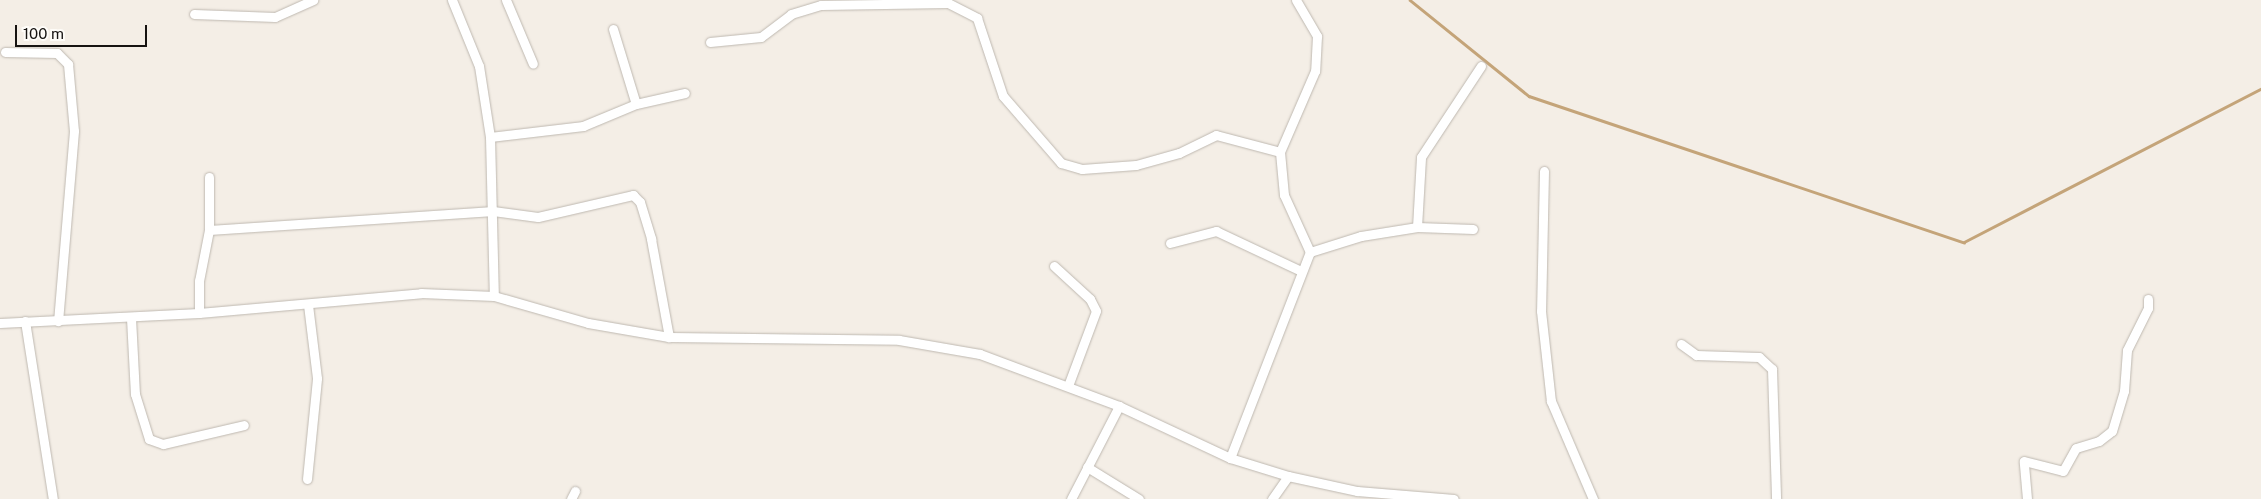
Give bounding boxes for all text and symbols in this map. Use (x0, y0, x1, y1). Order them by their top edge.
scale bar (18, 15, 150, 47)
text: 100 m (23, 25, 64, 42)

